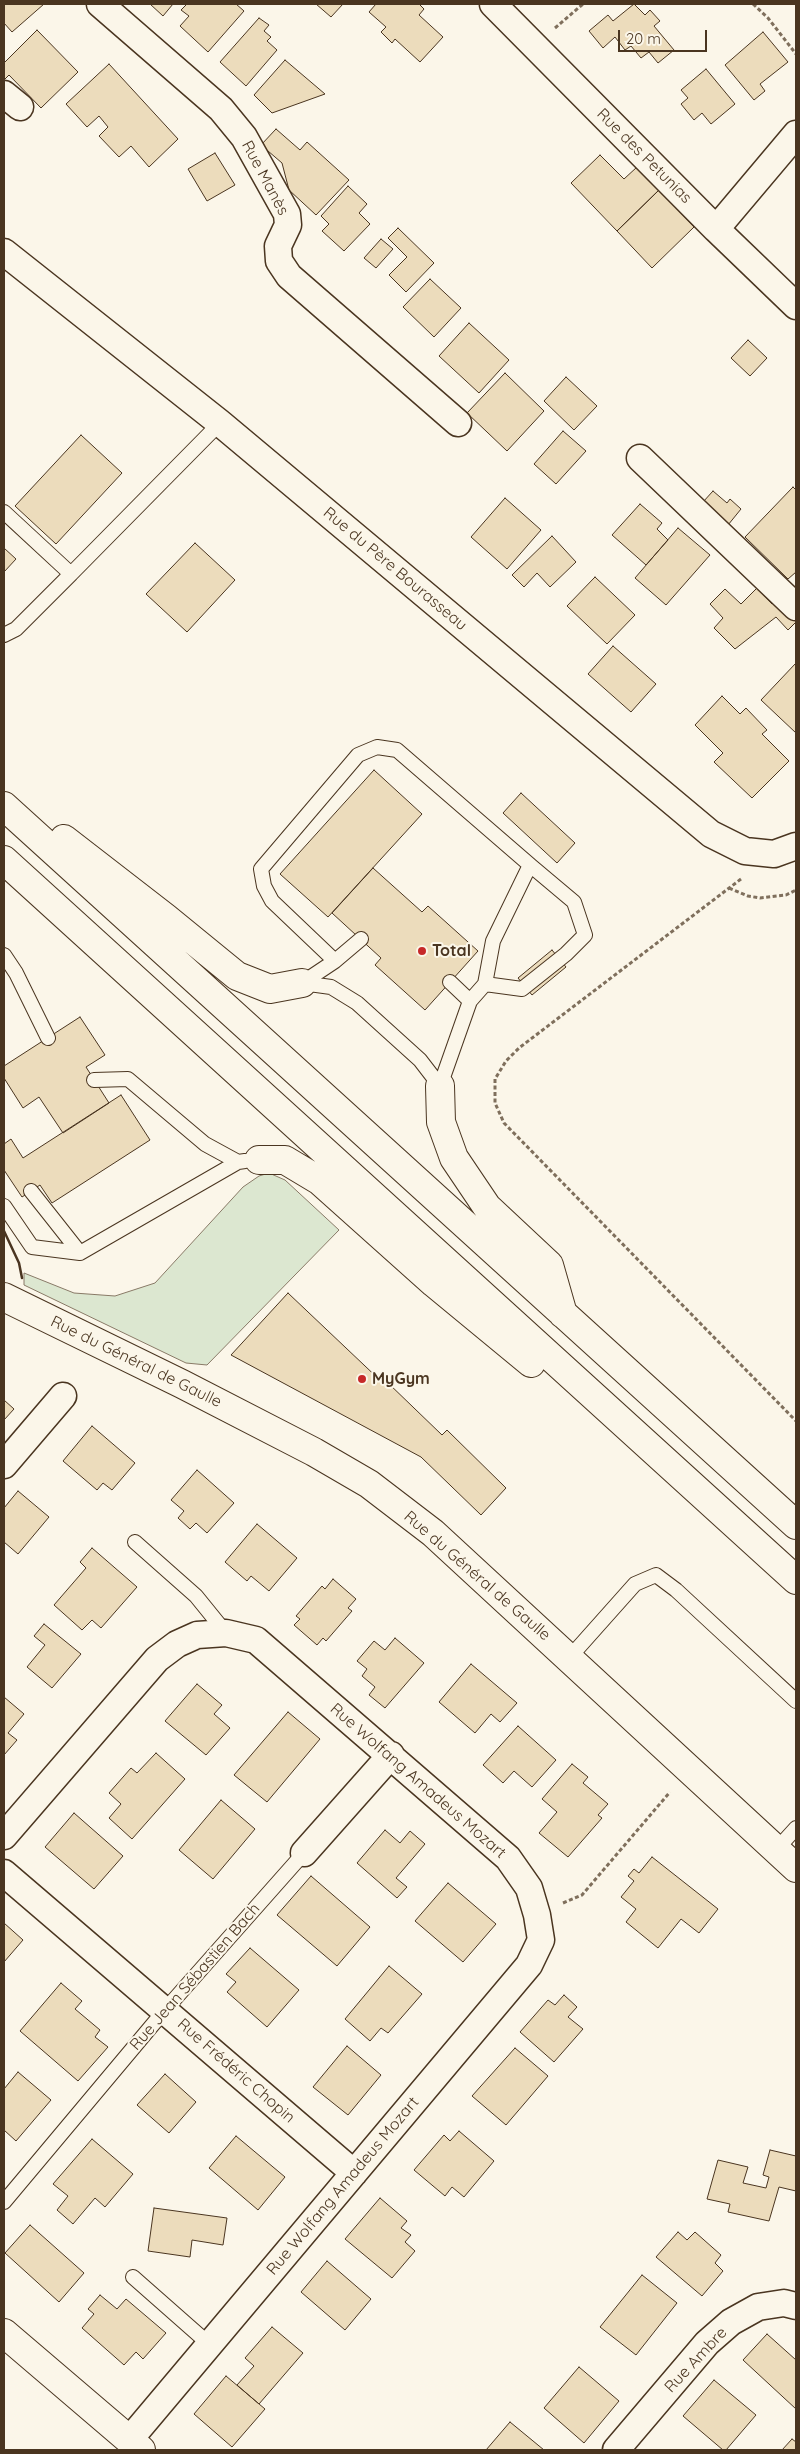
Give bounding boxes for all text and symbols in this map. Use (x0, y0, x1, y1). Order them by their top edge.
scale bar (620, 20, 709, 52)
text: 20 m (626, 29, 661, 48)
street label: Rue des Petunias (592, 104, 696, 208)
street label: Rue Manès (237, 137, 293, 219)
street label: Rue du Père Bourasseau (319, 503, 471, 635)
place label: Total (432, 941, 471, 961)
marker: Total (416, 945, 428, 957)
street label: Rue du Général de Gaulle (47, 1312, 225, 1412)
place label: MyGym (372, 1369, 430, 1389)
marker: MyGym (356, 1373, 368, 1385)
street label: Rue du Général de Gaulle (400, 1507, 554, 1645)
street label: Rue Wolfang Amadeus Mozart (326, 1699, 510, 1863)
street label: Rue Jean Sébastien Bach (126, 1900, 264, 2054)
street label: Rue Frédéric Chopin (173, 2015, 299, 2127)
street label: Rue Wolfang Amadeus Mozart (263, 2093, 423, 2279)
street label: Rue Ambre (661, 2323, 731, 2397)

